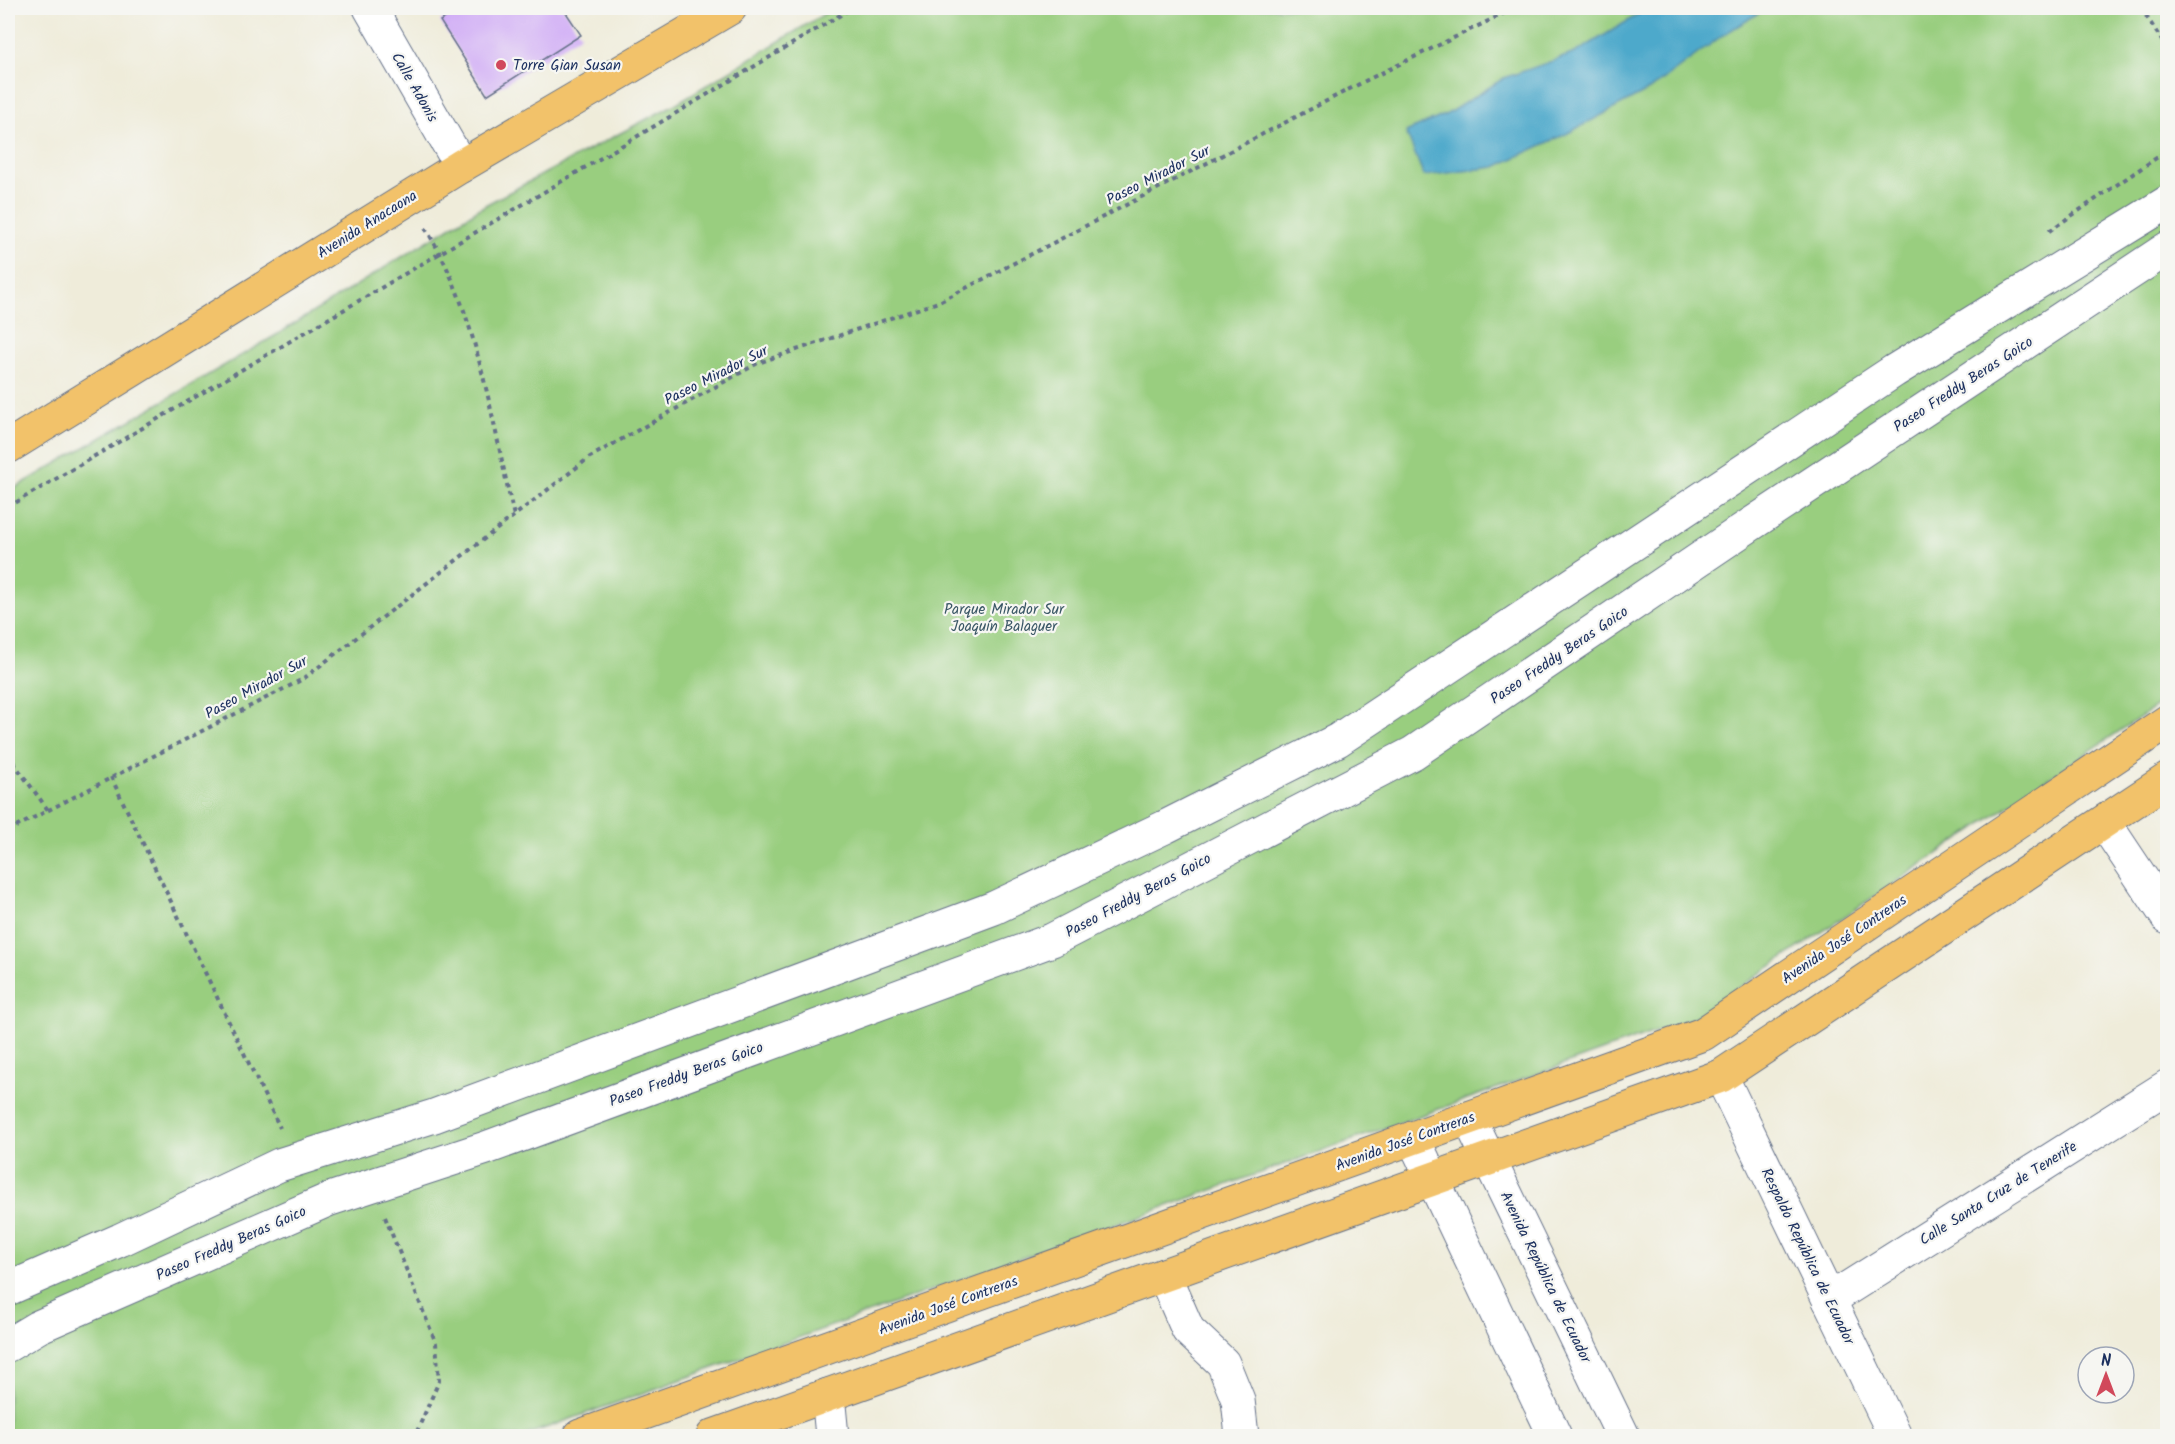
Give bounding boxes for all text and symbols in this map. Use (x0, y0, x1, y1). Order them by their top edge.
street label: Calle Adonis (384, 48, 444, 128)
place label: Torre Gian Susan (513, 54, 621, 78)
marker: Torre Gian Susan (494, 58, 508, 72)
street label: Paseo Mirador Sur (1102, 139, 1216, 212)
street label: Avenida Anacaona (313, 184, 422, 265)
street label: Paseo Freddy Beras Goico (1889, 330, 2038, 439)
street label: Paseo Mirador Sur (660, 339, 774, 412)
park label: Parque Mirador Sur Joaquín Balaguer (944, 598, 1065, 639)
street label: Paseo Freddy Beras Goico (1486, 600, 1634, 711)
street label: Paseo Mirador Sur (201, 649, 313, 726)
street label: Paseo Freddy Beras Goico (1061, 847, 1216, 945)
street label: Avenida José Contreras (1777, 889, 1913, 991)
street label: Paseo Freddy Beras Goico (606, 1036, 767, 1114)
street label: Avenida José Contreras (1332, 1105, 1479, 1178)
street label: Calle Santa Cruz de Tenerife (1915, 1135, 2082, 1252)
street label: Respaldo República de Ecuador (1754, 1164, 1861, 1350)
street label: Avenida República de Ecuador (1493, 1188, 1598, 1368)
street label: Paseo Freddy Beras Goico (152, 1200, 311, 1288)
street label: Avenida José Contreras (875, 1269, 1022, 1342)
north arrow (2076, 1345, 2136, 1405)
text: N (2101, 1349, 2111, 1374)

